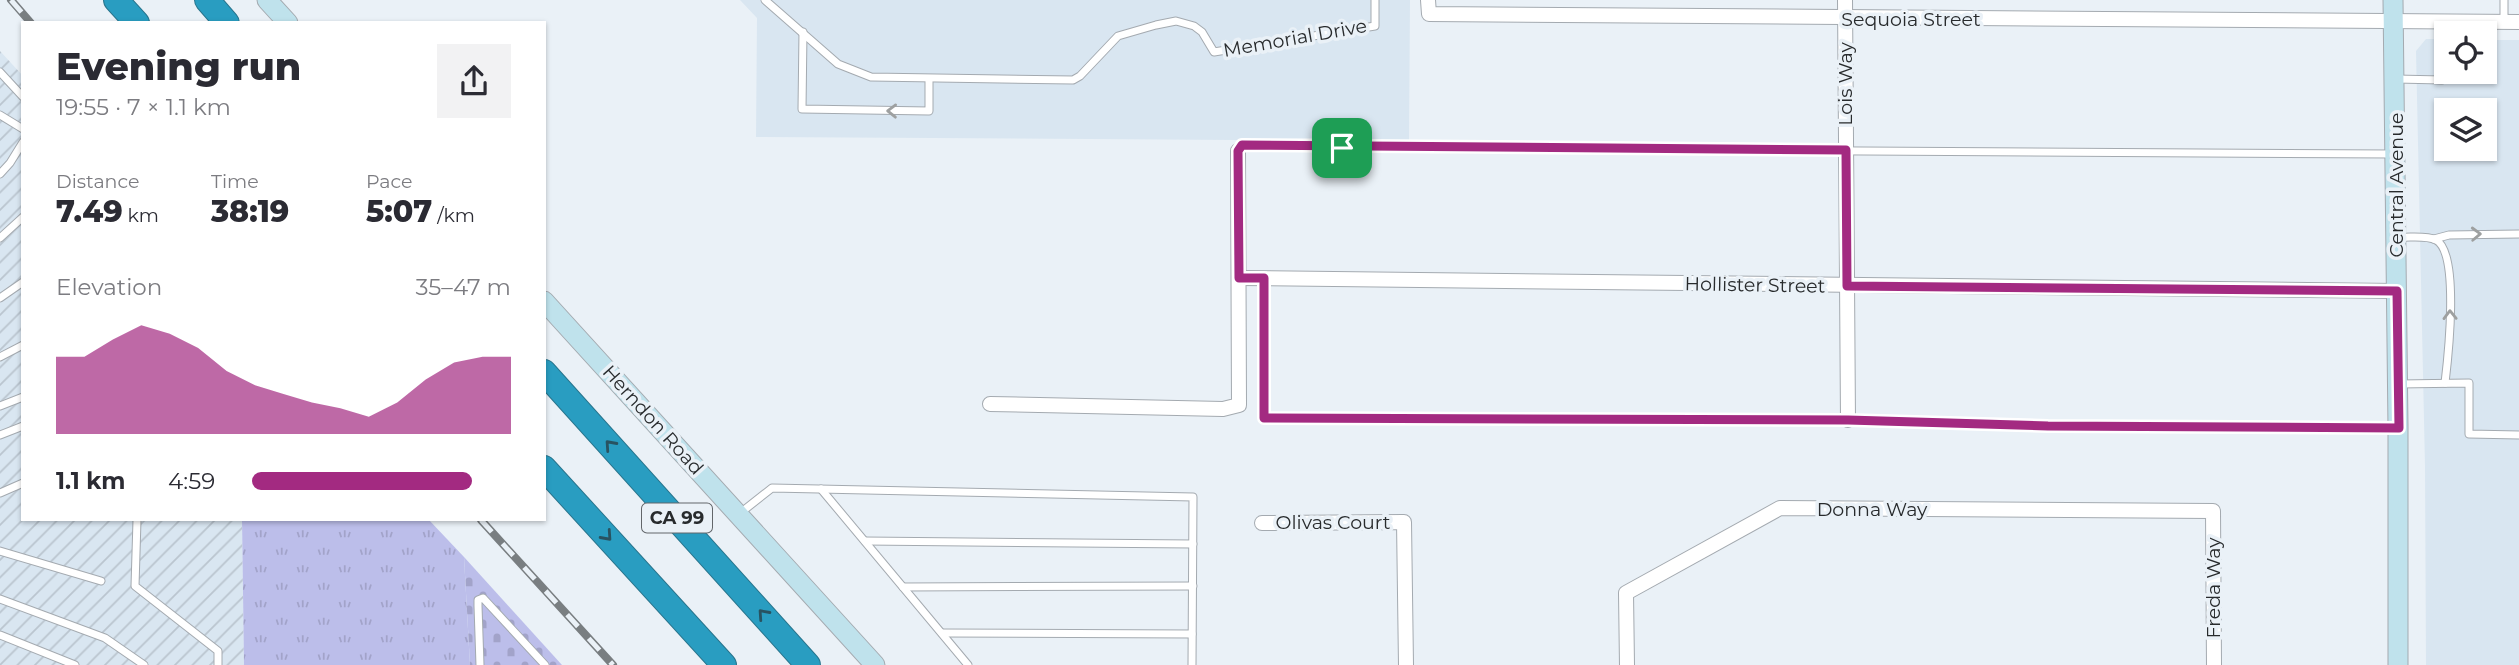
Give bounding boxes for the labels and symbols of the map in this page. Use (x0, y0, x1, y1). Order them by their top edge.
street label: Sequoia Street (1841, 8, 1981, 31)
street label: Memorial Drive (1221, 14, 1369, 62)
street label: Lois Way (1834, 42, 1857, 126)
one-way arrow (886, 103, 897, 119)
street label: Central Avenue (2385, 113, 2408, 257)
pin (1312, 118, 1372, 178)
one-way arrow (2471, 226, 2482, 242)
street label: Hollister Street (1684, 272, 1826, 298)
one-way arrow (2443, 309, 2458, 320)
street label: Herndon Road (598, 360, 708, 480)
one-way arrow (606, 440, 619, 453)
street label: Donna Way (1817, 498, 1928, 521)
road number: CA 99 (642, 504, 712, 532)
street label: Olivas Court (1276, 511, 1391, 534)
one-way arrow (599, 528, 611, 541)
street label: Freda Way (2202, 537, 2225, 638)
one-way arrow (759, 609, 771, 622)

